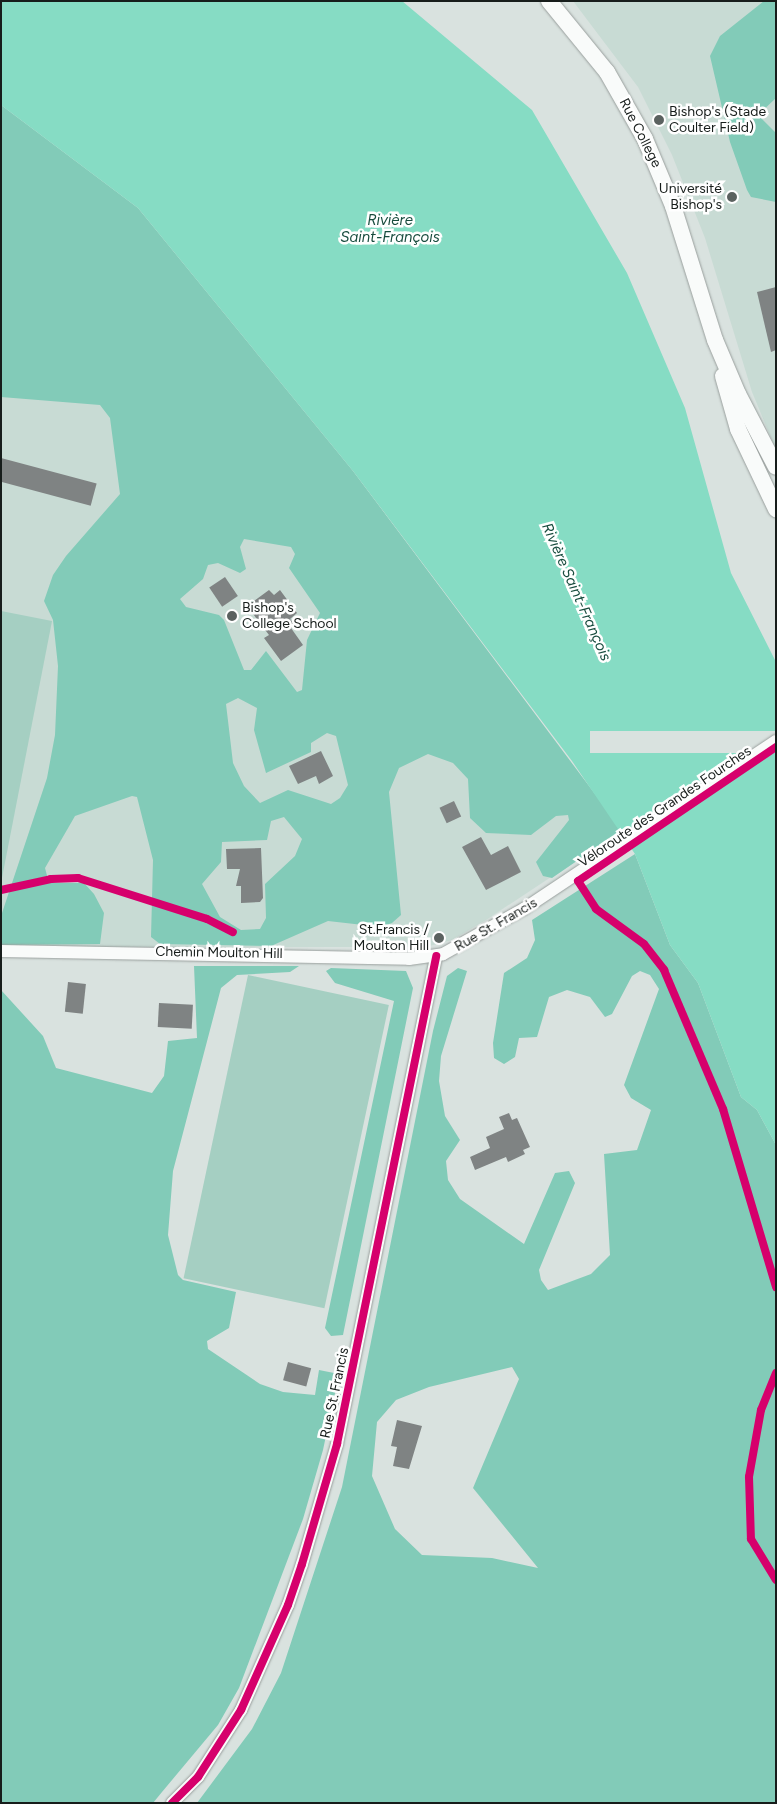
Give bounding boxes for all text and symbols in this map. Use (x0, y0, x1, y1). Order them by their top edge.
street label: Rue College (615, 96, 665, 170)
place label: Bishop's (Stade Coulter Field) (669, 104, 766, 136)
marker: Bishop's (Stade Coulter Field) (653, 114, 665, 126)
place label: Université Bishop's (659, 181, 722, 213)
marker: Université Bishop's (726, 191, 738, 203)
water label: Rivière Saint-François (340, 211, 440, 246)
water label: Rivière Saint-François (537, 520, 615, 664)
place label: Bishop's College School (242, 600, 337, 632)
marker: Bishop's College School (226, 610, 238, 622)
street label: Véloroute des Grandes Fourches (575, 743, 755, 871)
street label: Rue St. Francis (452, 895, 540, 955)
place label: St.Francis / Moulton Hill (354, 922, 429, 954)
marker: St.Francis / Moulton Hill (433, 932, 445, 944)
street label: Chemin Moulton Hill (155, 943, 283, 963)
street label: Rue St. Francis (317, 1346, 353, 1440)

